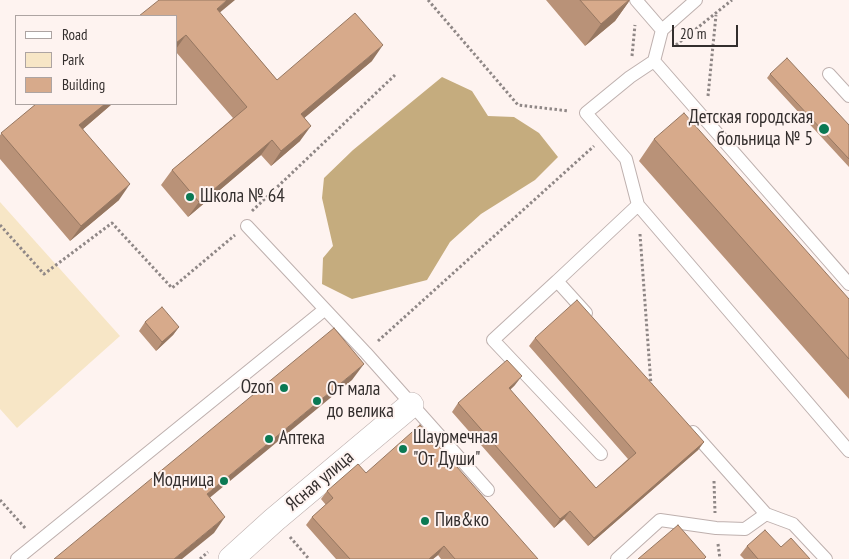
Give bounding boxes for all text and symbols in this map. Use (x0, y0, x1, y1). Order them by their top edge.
legend (15, 15, 178, 105)
scale bar (674, 15, 740, 47)
text: 20 m (680, 24, 706, 43)
text: Road (62, 25, 88, 44)
text: Park (62, 50, 84, 69)
text: Building (62, 75, 105, 94)
place label: Детская городская больница № 5 (689, 107, 813, 151)
marker: Детская городская больница № 5 (817, 122, 831, 136)
place label: Школа № 64 (200, 186, 285, 208)
marker: Школа № 64 (184, 191, 196, 203)
place label: Ozon (241, 377, 274, 399)
place label: От мала до велика (327, 379, 394, 423)
marker: Ozon (278, 382, 290, 394)
marker: От мала до велика (311, 395, 323, 407)
place label: Шаурмечная "От Души" (413, 427, 498, 471)
place label: Аптека (279, 428, 325, 450)
marker: Аптека (263, 433, 275, 445)
marker: Шаурмечная "От Души" (397, 443, 409, 455)
street label: Ясная улица (281, 446, 359, 516)
place label: Модница (153, 470, 214, 492)
marker: Модница (218, 475, 230, 487)
place label: Пив&ко (435, 510, 489, 532)
marker: Пив&ко (419, 515, 431, 527)

